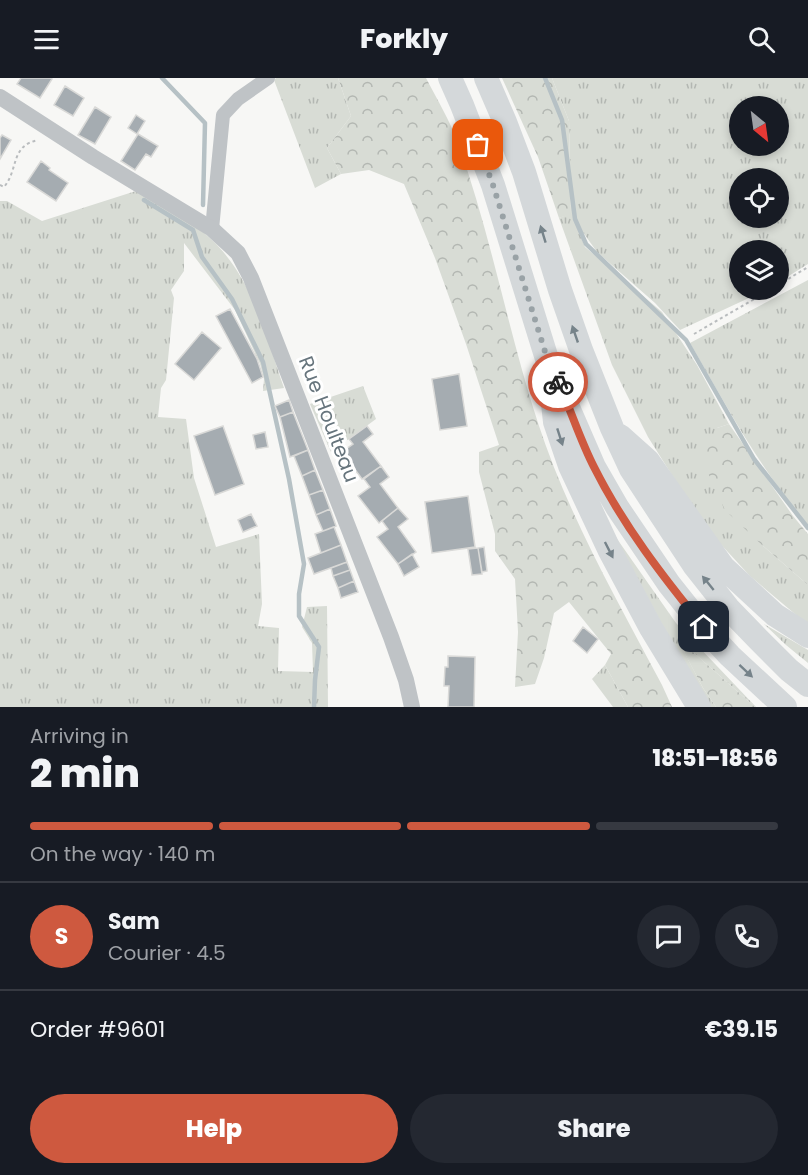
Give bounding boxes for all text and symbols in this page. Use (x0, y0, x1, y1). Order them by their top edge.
text: Forkly (360, 20, 448, 57)
icon: menu (30, 23, 63, 56)
icon: search (745, 23, 778, 56)
north arrow (729, 96, 789, 156)
map controls (729, 96, 789, 300)
pin (452, 119, 503, 170)
icon: bag (461, 128, 494, 161)
button: locate (729, 168, 789, 228)
one-way arrow (538, 225, 547, 243)
button: layers (729, 240, 789, 300)
one-way arrow (570, 325, 580, 343)
street label: Rue Houlteau (292, 352, 366, 486)
courier (528, 352, 588, 412)
icon: bike (542, 366, 575, 399)
one-way arrow (556, 428, 565, 446)
one-way arrow (605, 541, 614, 558)
one-way arrow (702, 575, 715, 591)
pin (678, 601, 729, 652)
icon: home (687, 610, 720, 643)
one-way arrow (738, 664, 753, 677)
text: Arriving in (30, 722, 129, 750)
text: 18:51–18:56 (652, 743, 778, 774)
text: 2 min (30, 746, 140, 801)
text: On the way · 140 m (30, 840, 215, 868)
button: chat (637, 905, 700, 968)
button: phone (715, 905, 778, 968)
text: Sam (108, 906, 160, 937)
text: S (55, 921, 68, 952)
text: Courier · 4.5 (108, 939, 226, 967)
text: Order #9601 (30, 1014, 165, 1045)
text: €39.15 (705, 1014, 778, 1045)
button: Help (30, 1094, 398, 1163)
button: Share (410, 1094, 778, 1163)

